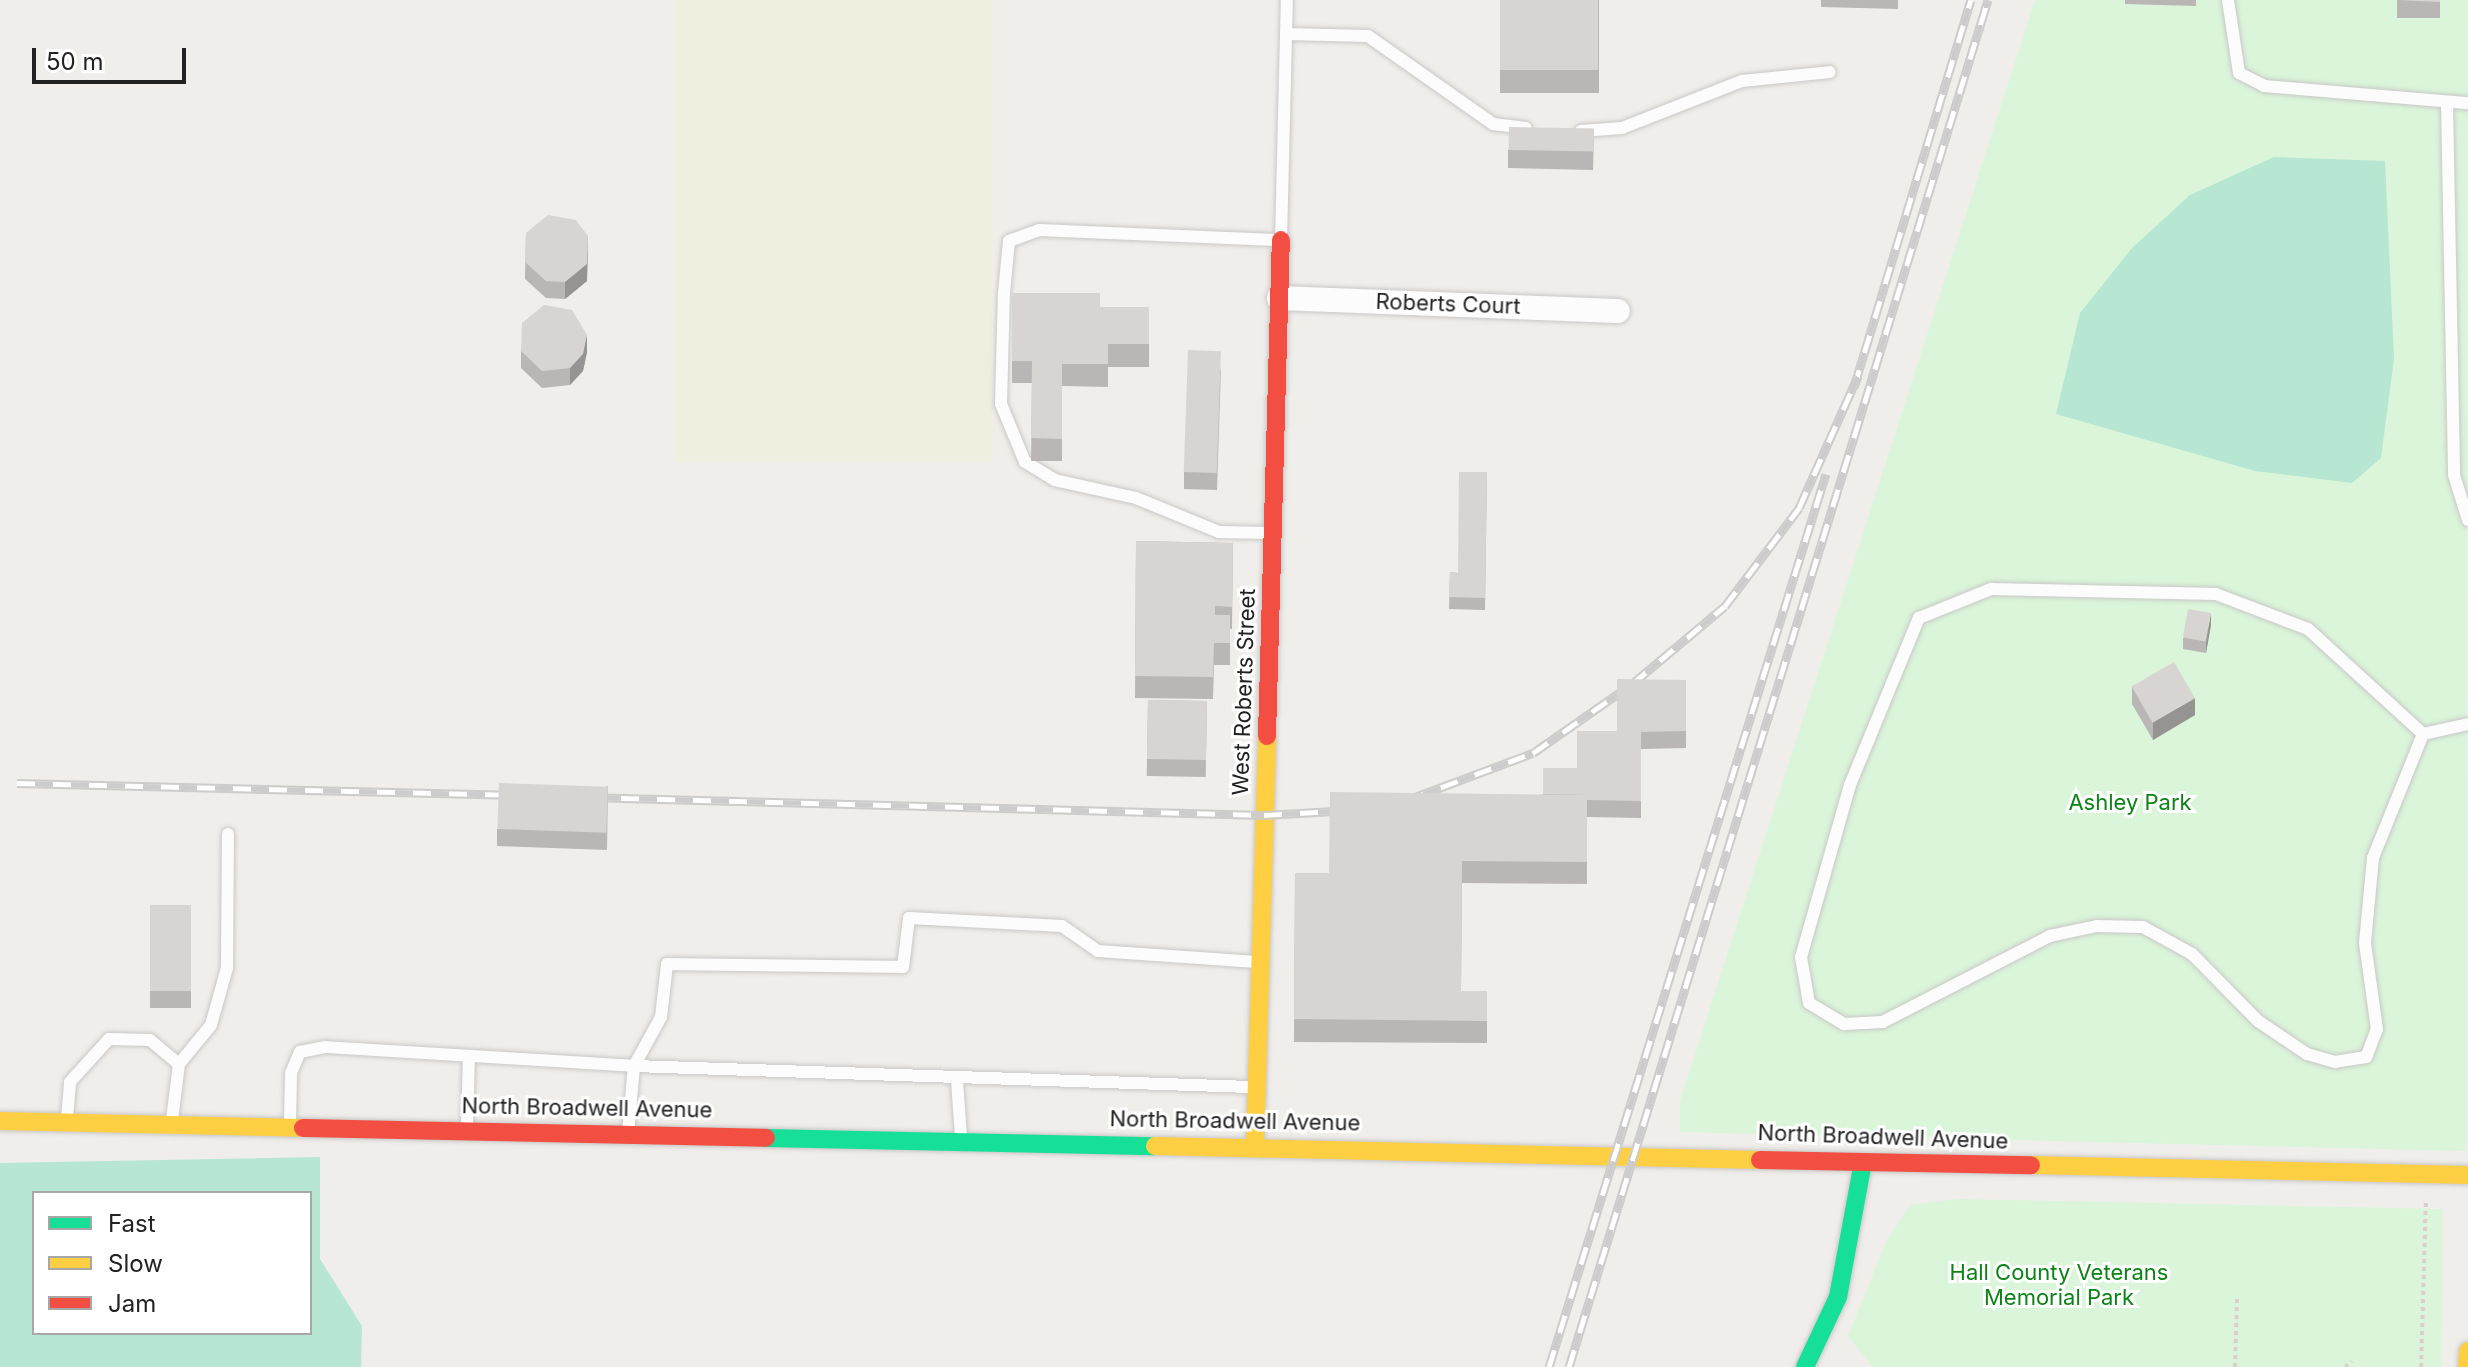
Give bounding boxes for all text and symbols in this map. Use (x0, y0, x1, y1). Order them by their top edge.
scale bar (36, 32, 190, 82)
text: 50 m (46, 47, 104, 76)
street label: Roberts Court (1375, 288, 1521, 320)
street label: West Roberts Street (1227, 588, 1261, 796)
park label: Ashley Park (2068, 790, 2192, 816)
street label: North Broadwell Avenue (461, 1093, 713, 1123)
street label: North Broadwell Avenue (1109, 1106, 1361, 1136)
street label: North Broadwell Avenue (1757, 1119, 2009, 1155)
legend (32, 1191, 312, 1335)
text: Fast (108, 1209, 156, 1238)
text: Slow (108, 1249, 163, 1278)
park label: Hall County Veterans Memorial Park (1950, 1259, 2168, 1310)
text: Jam (108, 1289, 156, 1318)

